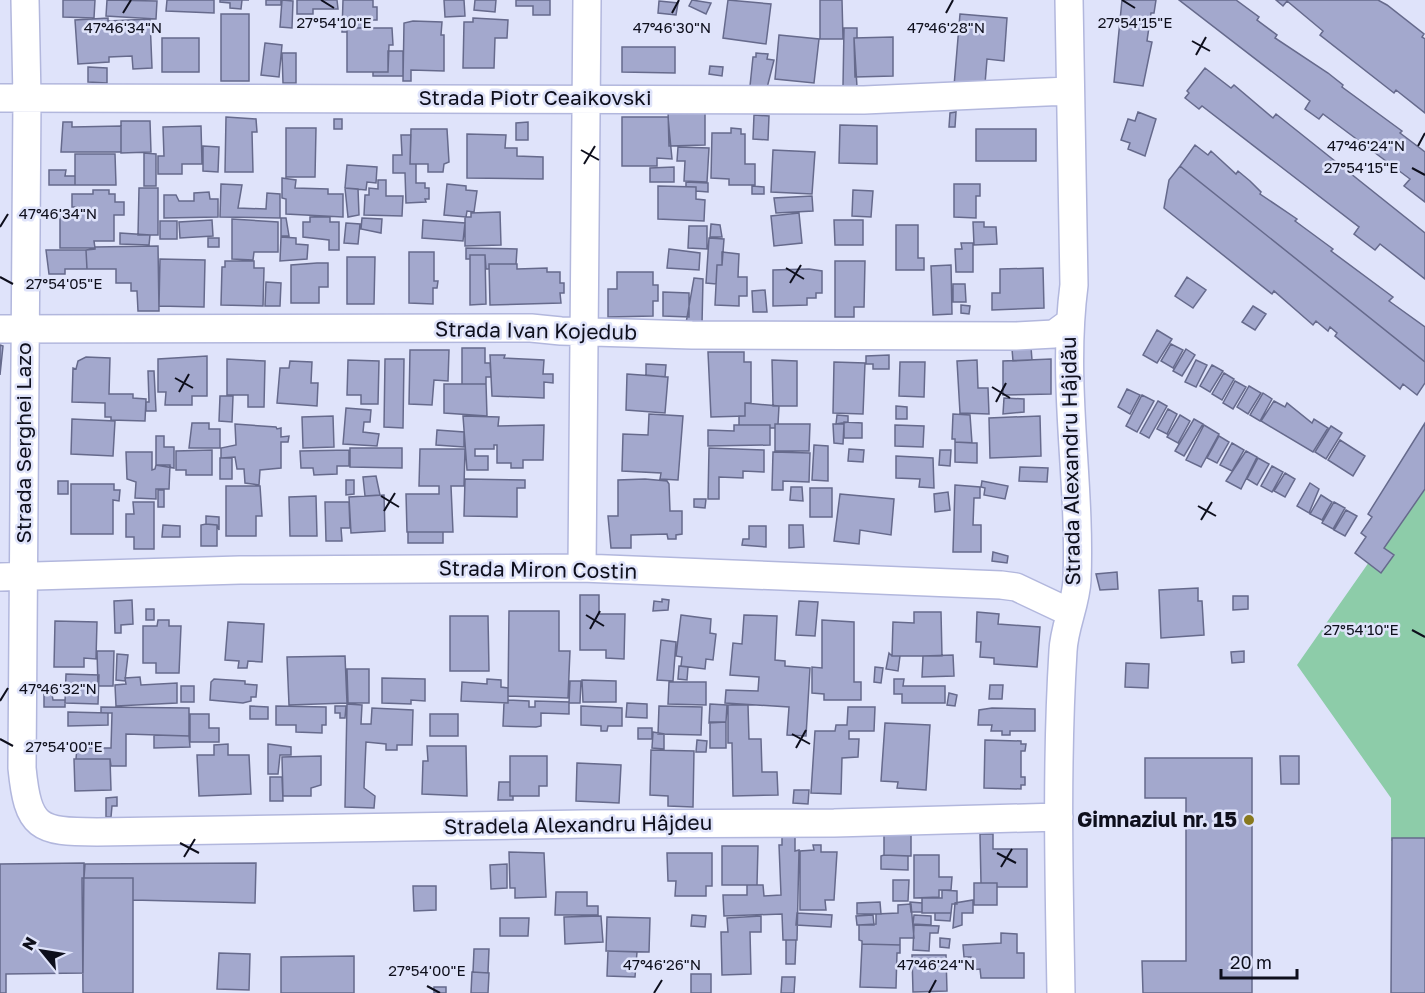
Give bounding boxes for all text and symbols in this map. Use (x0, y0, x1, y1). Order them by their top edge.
text: 27°54'10"E (296, 13, 372, 31)
text: 27°54'15"E (1098, 13, 1172, 31)
text: 47°46'34"N (84, 18, 162, 36)
text: 47°46'30"N (633, 18, 711, 36)
text: 47°46'28"N (907, 18, 985, 36)
street label: Strada Piotr Ceaikovski (418, 84, 652, 110)
text: 47°46'24"N (1327, 136, 1405, 154)
text: 27°54'15"E (1324, 158, 1398, 176)
text: 47°46'34"N (19, 204, 97, 222)
text: 27°54'05"E (26, 274, 102, 292)
street label: Strada Ivan Kojedub (435, 315, 637, 345)
street label: Strada Alexandru Hâjdău (1055, 336, 1085, 586)
street label: Strada Serghei Lazo (10, 342, 36, 544)
street label: Strada Miron Costin (438, 554, 638, 584)
text: 27°54'10"E (1323, 620, 1399, 638)
text: 47°46'32"N (19, 679, 97, 697)
text: 27°54'00"E (25, 737, 103, 755)
place label: Gimnaziul nr. 15 (1077, 806, 1237, 832)
street label: Stradela Alexandru Hâjdeu (444, 809, 712, 839)
marker: Gimnaziul nr. 15 (1242, 813, 1256, 827)
north arrow (12, 921, 72, 981)
text: N (17, 933, 41, 954)
scale bar (1221, 942, 1298, 980)
text: 20 m (1230, 951, 1272, 973)
text: 47°46'26"N (623, 955, 701, 973)
text: 47°46'24"N (897, 955, 975, 973)
text: 27°54'00"E (388, 961, 466, 979)

